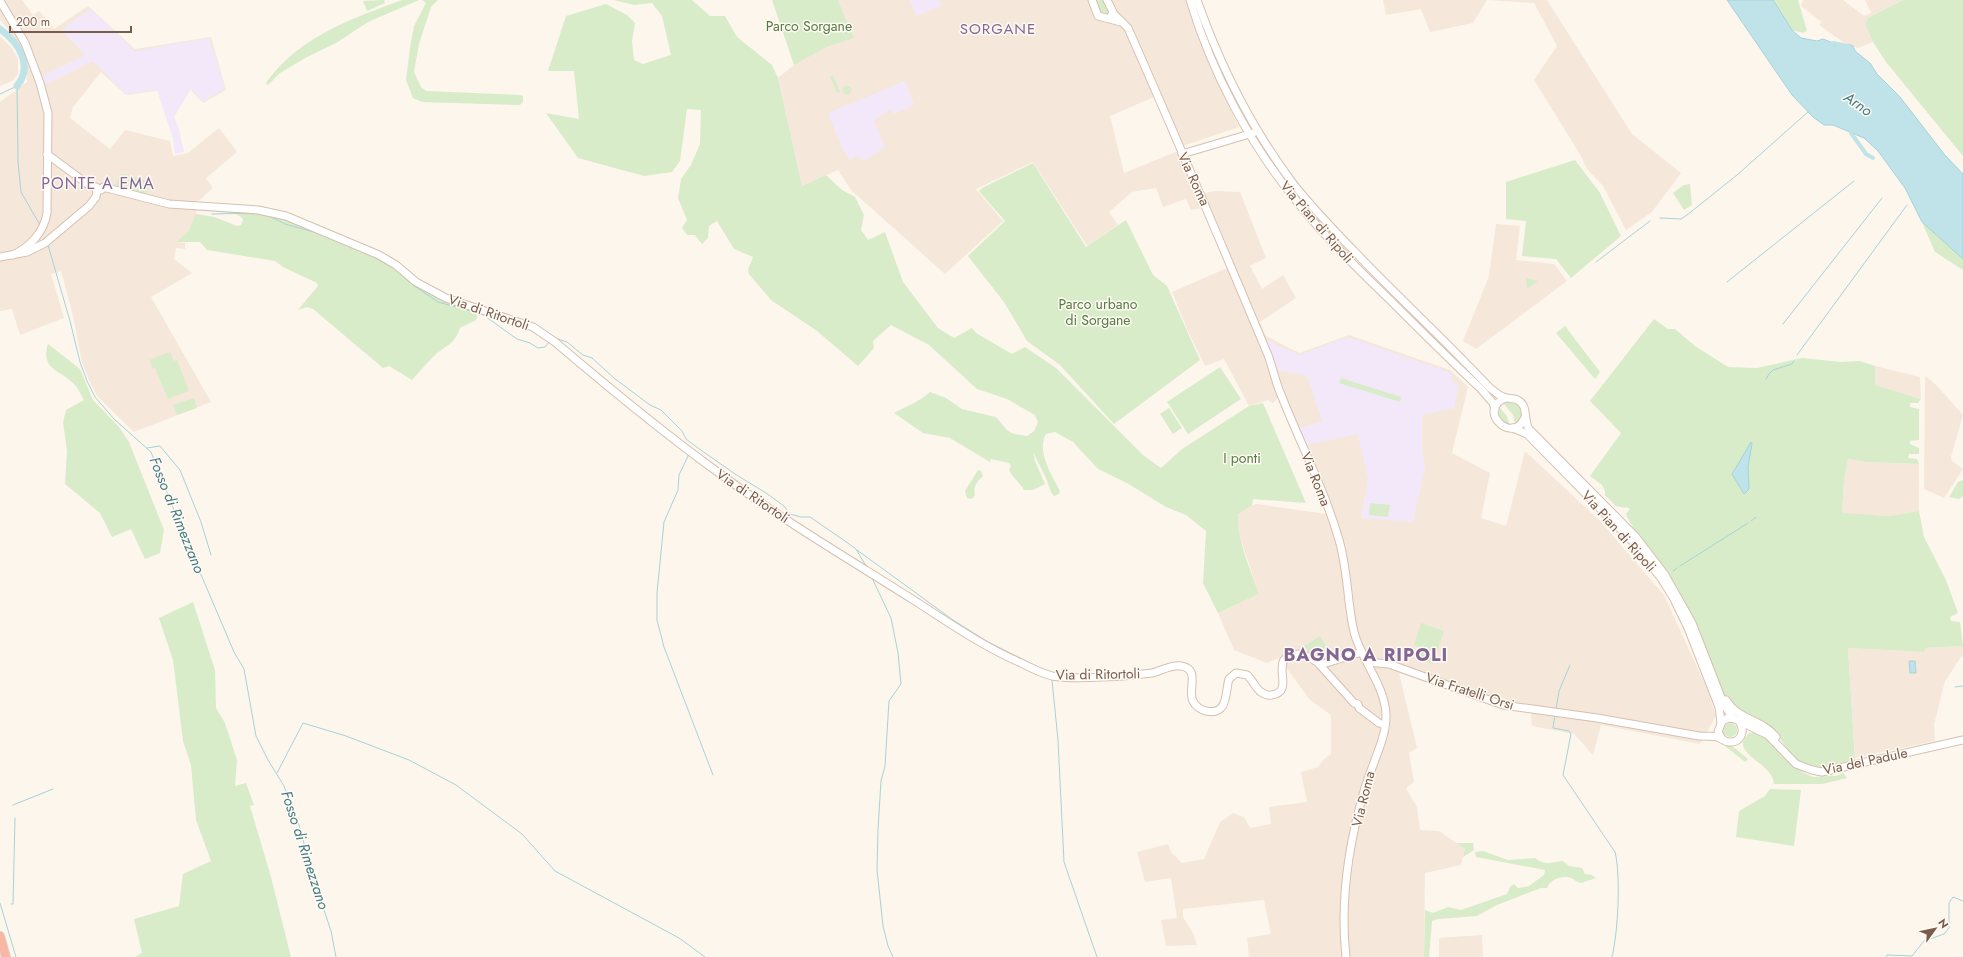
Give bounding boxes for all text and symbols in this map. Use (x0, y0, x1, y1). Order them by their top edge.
scale bar (10, 8, 131, 34)
text: 200 m (16, 13, 50, 31)
park label: Parco Sorgane (766, 16, 852, 36)
district label: SORGANE (960, 18, 1036, 40)
water label: Arno (1839, 86, 1877, 122)
street label: Via Roma (1173, 149, 1215, 209)
district label: PONTE A EMA (41, 172, 155, 195)
street label: Via Pian di Ripoli (1276, 176, 1358, 268)
street label: Via di Ritortoli (446, 289, 532, 335)
park label: Parco urbano di Sorgane (1059, 294, 1138, 330)
park label: I ponti (1223, 448, 1261, 468)
street label: Via Roma (1296, 449, 1336, 509)
water label: Fosso di Rimezzano (144, 453, 210, 577)
street label: Via di Ritortoli (712, 464, 794, 528)
street label: Via Pian di Ripoli (1577, 486, 1661, 576)
district label: BAGNO A RIPOLI (1284, 642, 1448, 668)
street label: Via di Ritortoli (1055, 663, 1141, 685)
street label: Via Fratelli Orsi (1423, 667, 1517, 715)
street label: Via del Padule (1821, 742, 1909, 780)
street label: Via Roma (1346, 769, 1380, 829)
water label: Fosso di Rimezzano (275, 788, 335, 912)
north arrow (1915, 909, 1955, 949)
text: N (1934, 916, 1952, 932)

